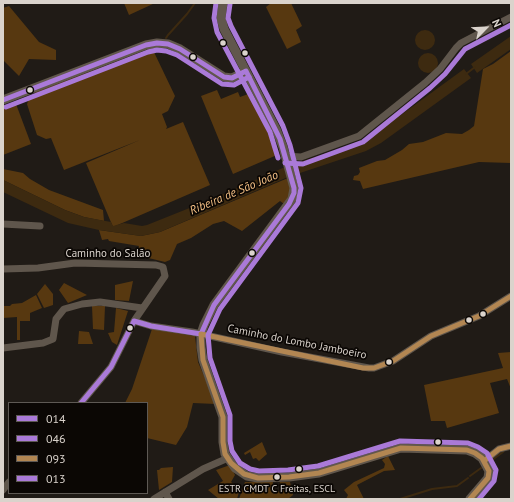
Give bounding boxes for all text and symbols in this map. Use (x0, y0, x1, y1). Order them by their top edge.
north arrow (466, 8, 506, 48)
text: N (489, 17, 505, 29)
unlabelled marker (218, 38, 228, 48)
unlabelled marker (240, 48, 250, 58)
unlabelled marker (188, 52, 198, 62)
unlabelled marker (25, 85, 35, 95)
water label: Ribeira de São João (188, 168, 280, 218)
street label: Caminho do Salão (66, 247, 150, 261)
unlabelled marker (247, 248, 257, 258)
unlabelled marker (478, 309, 488, 319)
unlabelled marker (464, 315, 474, 325)
street label: Caminho do Lombo Jamboeiro (226, 322, 368, 362)
unlabelled marker (125, 323, 135, 333)
unlabelled marker (384, 357, 394, 367)
legend (8, 402, 148, 494)
text: 014 (46, 411, 66, 426)
text: 046 (46, 431, 66, 446)
unlabelled marker (433, 437, 443, 447)
text: 093 (46, 451, 66, 466)
unlabelled marker (294, 464, 304, 474)
text: 013 (46, 471, 66, 486)
marker: ESTR CMDT C Freitas, ESCL (272, 472, 282, 482)
place label: ESTR CMDT C Freitas, ESCL (219, 483, 335, 495)

